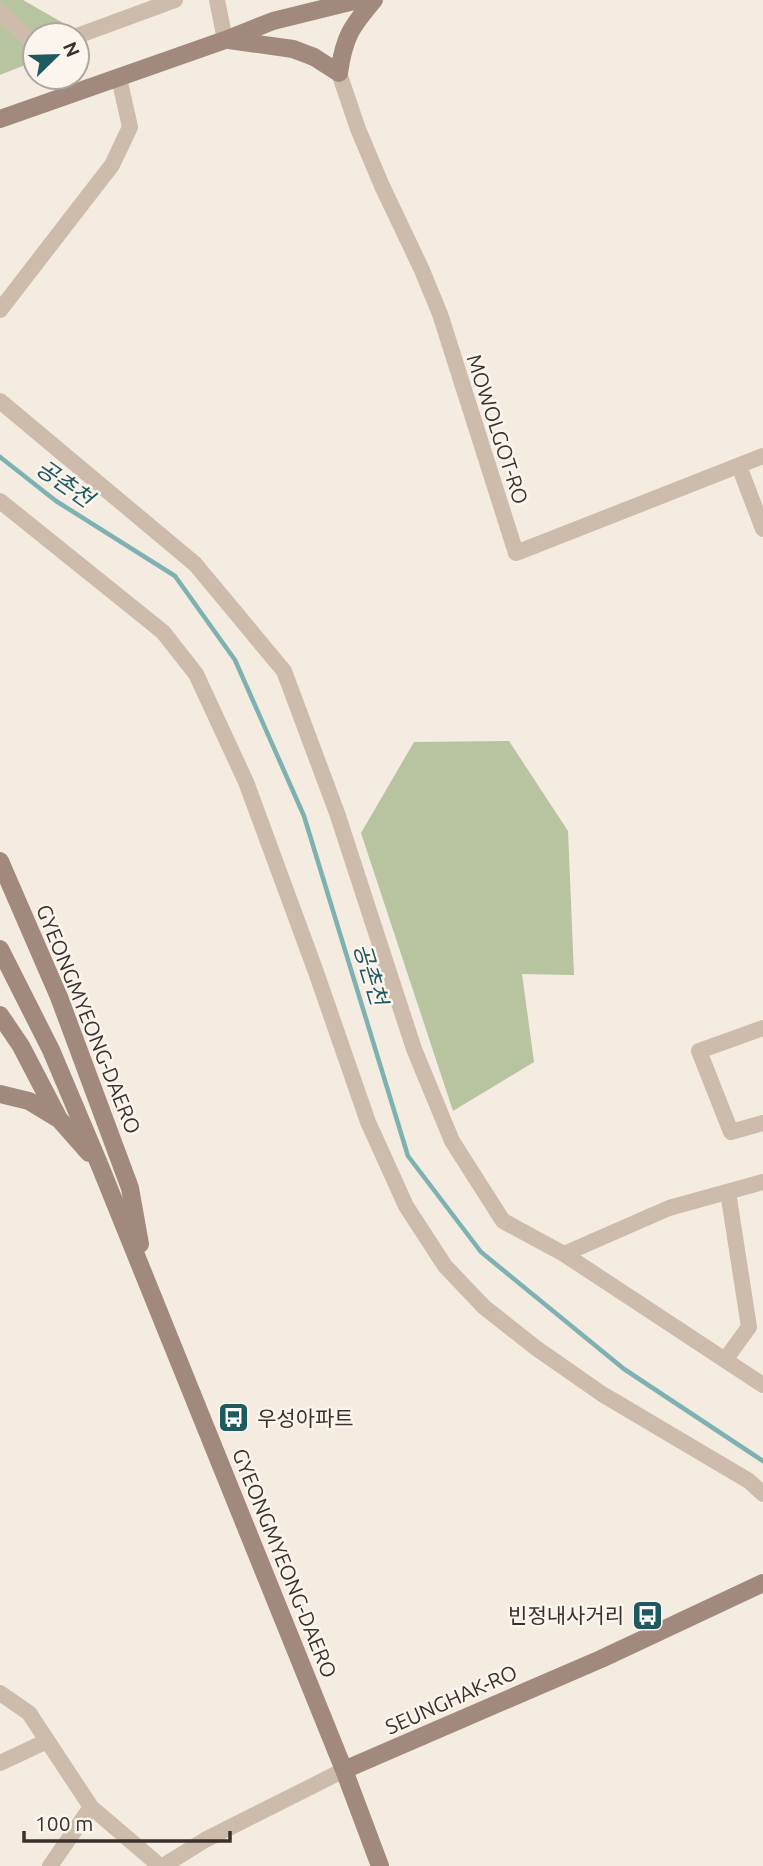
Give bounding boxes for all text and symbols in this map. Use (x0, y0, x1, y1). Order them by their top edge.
north arrow (21, 21, 91, 91)
text: N (59, 39, 85, 60)
street label: MOWOLGOT-RO (462, 351, 534, 507)
water label: 공촌천 (32, 455, 100, 513)
street label: GYEONGMYEONG-DAERO (32, 901, 146, 1137)
water label: 공촌천 (350, 940, 393, 1011)
bus stop icon: 우성아파트 (217, 1401, 251, 1435)
place label: 우성아파트 (257, 1406, 354, 1430)
street label: GYEONGMYEONG-DAERO (228, 1445, 342, 1681)
bus stop icon: 빈정내사거리 (630, 1598, 664, 1632)
place label: 빈정내사거리 (508, 1603, 624, 1627)
street label: SEUNGHAK-RO (381, 1659, 521, 1739)
scale bar (24, 1800, 231, 1844)
text: 100 m (35, 1811, 93, 1835)

